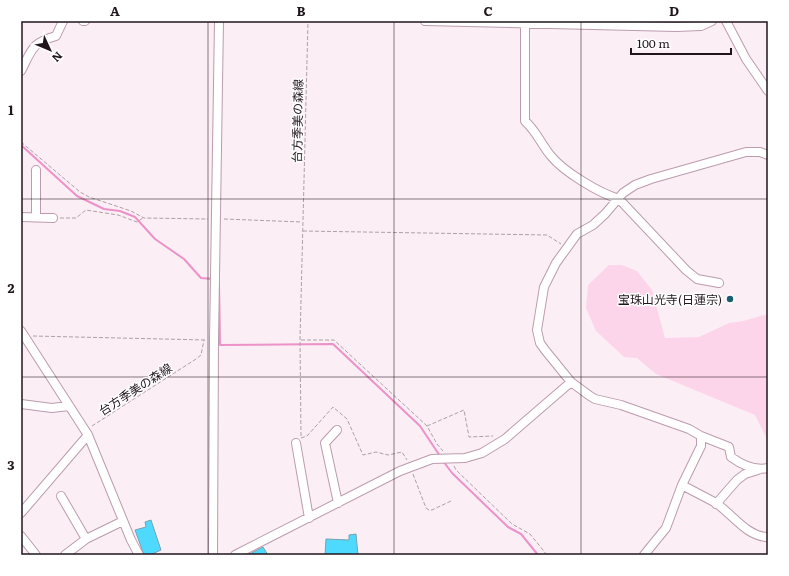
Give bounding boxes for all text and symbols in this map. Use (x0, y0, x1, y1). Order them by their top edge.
text: A (110, 1, 120, 20)
text: B (297, 1, 306, 20)
text: C (483, 1, 493, 20)
text: D (669, 1, 679, 20)
north arrow (30, 30, 70, 70)
scale bar (631, 30, 731, 56)
text: 100 m (637, 34, 670, 52)
text: N (49, 49, 67, 67)
street label: 台方季美の森線 (287, 79, 307, 163)
text: 1 (8, 100, 14, 119)
text: 2 (8, 278, 15, 297)
place label: 宝珠山光寺(日蓮宗) (618, 290, 722, 308)
marker: 宝珠山光寺(日蓮宗) (725, 294, 735, 304)
street label: 台方季美の森線 (95, 359, 175, 419)
text: 3 (7, 455, 15, 474)

